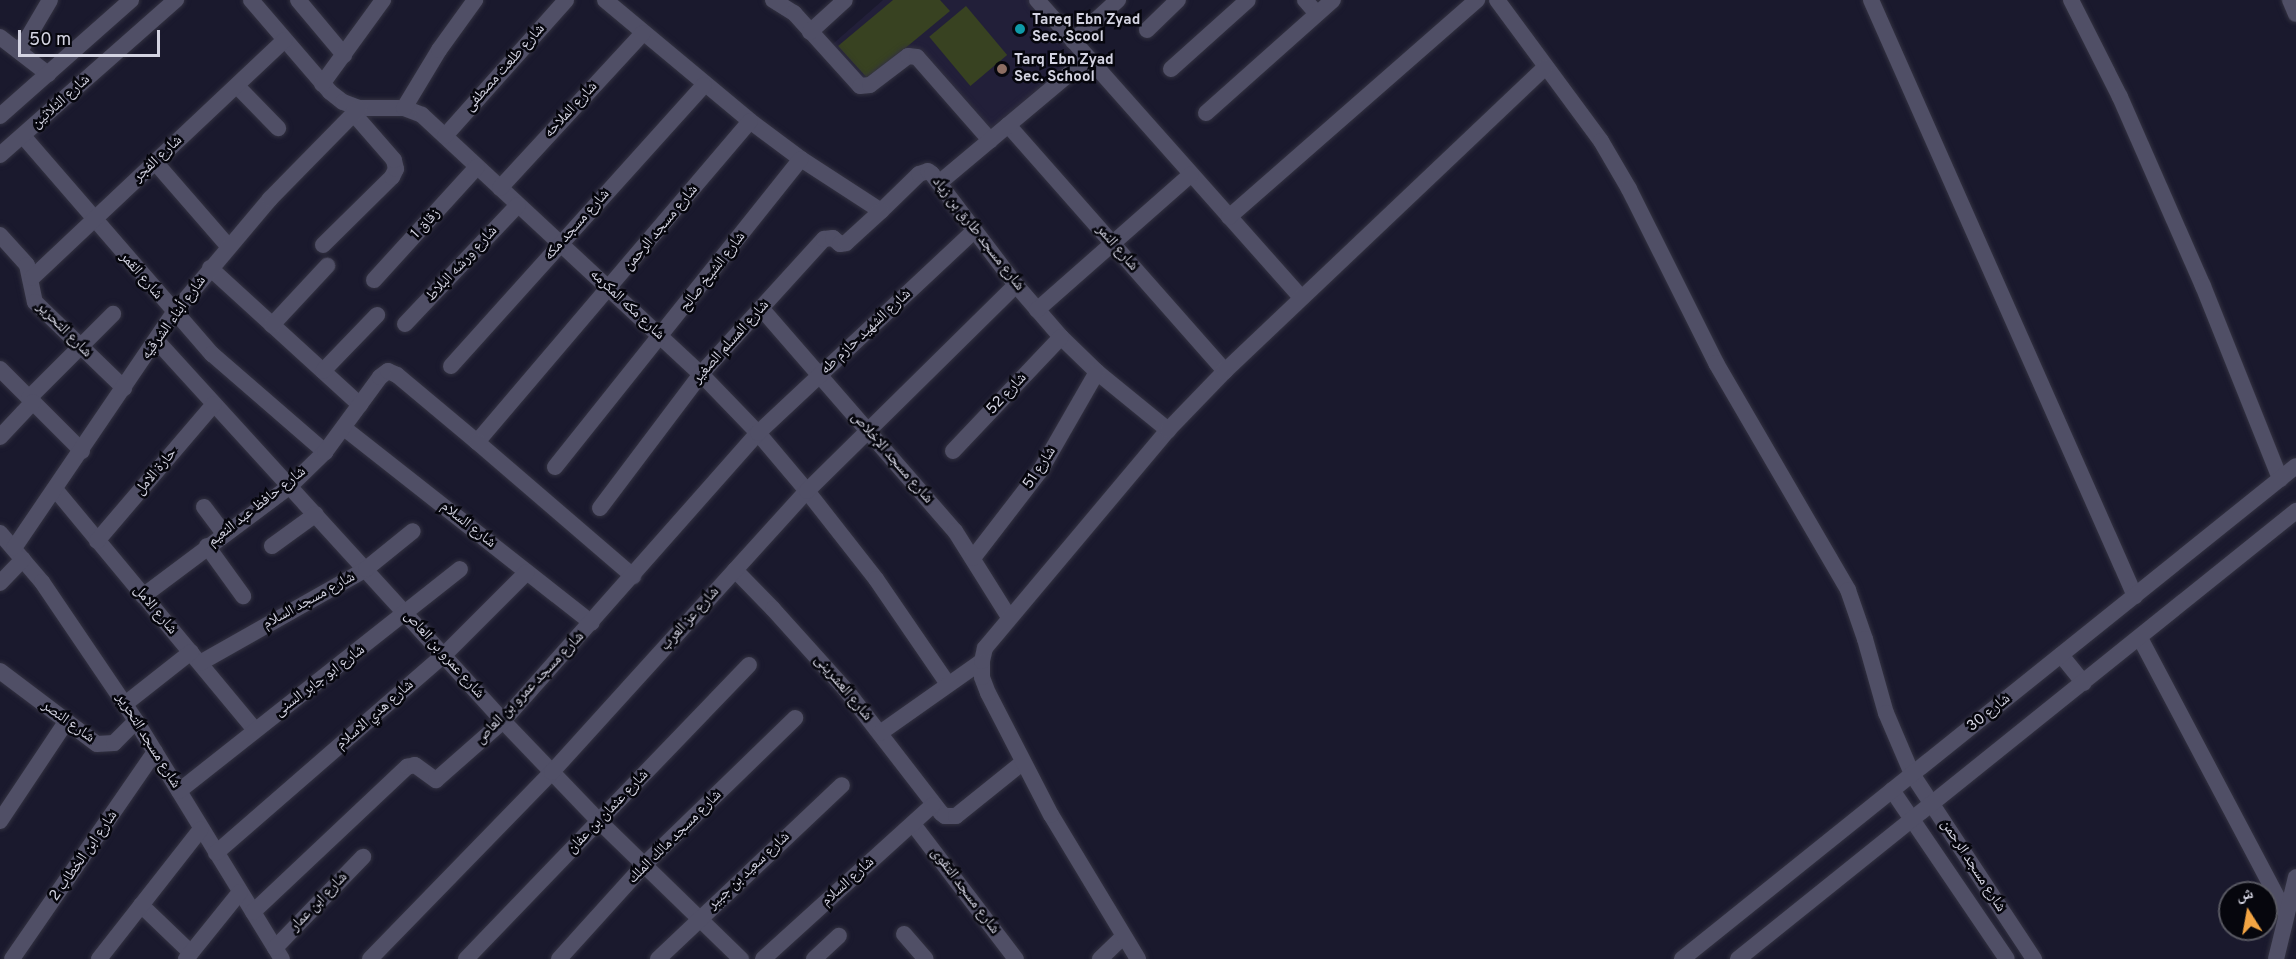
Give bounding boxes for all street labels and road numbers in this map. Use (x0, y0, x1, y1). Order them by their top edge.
street label: شارع طلعت مصطفى (461, 20, 549, 116)
street label: شارع الثلاثين (28, 71, 94, 133)
street label: شارع الملاحه (540, 78, 602, 142)
street label: شارع الفجر (130, 132, 186, 186)
street label: شارع مسجد طارق بن زياد (928, 173, 1028, 295)
street label: شارع مسجد الرحمن (620, 181, 702, 275)
street label: شارع مسجد مكه (540, 186, 614, 264)
street label: زقاق 1 (408, 205, 444, 243)
street label: شارع النمر (1092, 221, 1142, 275)
street label: شارع ورشه البلاط (422, 222, 502, 306)
street label: شارع الشيخ صالح (676, 228, 750, 316)
street label: شارع القمر (116, 249, 166, 303)
street label: شارع مكه المكرمه (586, 266, 668, 344)
street label: شارع أبناء الشرقيه (138, 273, 210, 363)
street label: شارع الشهيد حازم طه (817, 285, 915, 379)
street label: شارع المسلم الصغير (689, 297, 773, 387)
street label: شارع التحرير (32, 298, 96, 362)
street label: شارع 52 (983, 369, 1031, 419)
street label: شارع مسجد الإخلاص (847, 408, 937, 508)
street label: شارع 51 (1020, 443, 1060, 493)
street label: حارة الامل (131, 445, 181, 499)
street label: شارع حافظ عبد النعيم (204, 463, 310, 551)
street label: شارع السلام (437, 498, 499, 552)
street label: شارع مسجد السلام (260, 568, 358, 634)
street label: شارع الامل (129, 582, 181, 638)
street label: شارع عز العرب (657, 583, 723, 655)
street label: شارع عمرو بن العاص (400, 607, 488, 703)
street label: شارع مسجد عمرو بن العاص (472, 628, 588, 748)
street label: شارع ابو جابر السنى (271, 641, 369, 721)
street label: شارع العشرينى (810, 651, 876, 725)
street label: شارع هدي الاسلام (332, 676, 418, 754)
street label: شارع مسجد التحرير (112, 690, 184, 792)
street label: شارع 30 (1964, 690, 2014, 736)
street label: شارع النصر (38, 697, 98, 747)
street label: شارع عثمان بن عفان (563, 766, 653, 858)
street label: شارع مسجد مالك الملك (624, 786, 726, 888)
street label: شارع ابن الخطاب 2 (46, 807, 122, 905)
street label: شارع مسجد الرحمن (1936, 816, 2010, 916)
street label: شارع سعيد بن جبير (704, 828, 794, 914)
street label: شارع مسجد التقوى (927, 844, 1003, 938)
street label: شارع السلام (818, 853, 878, 911)
street label: شارع ابن عمار (286, 869, 352, 935)

